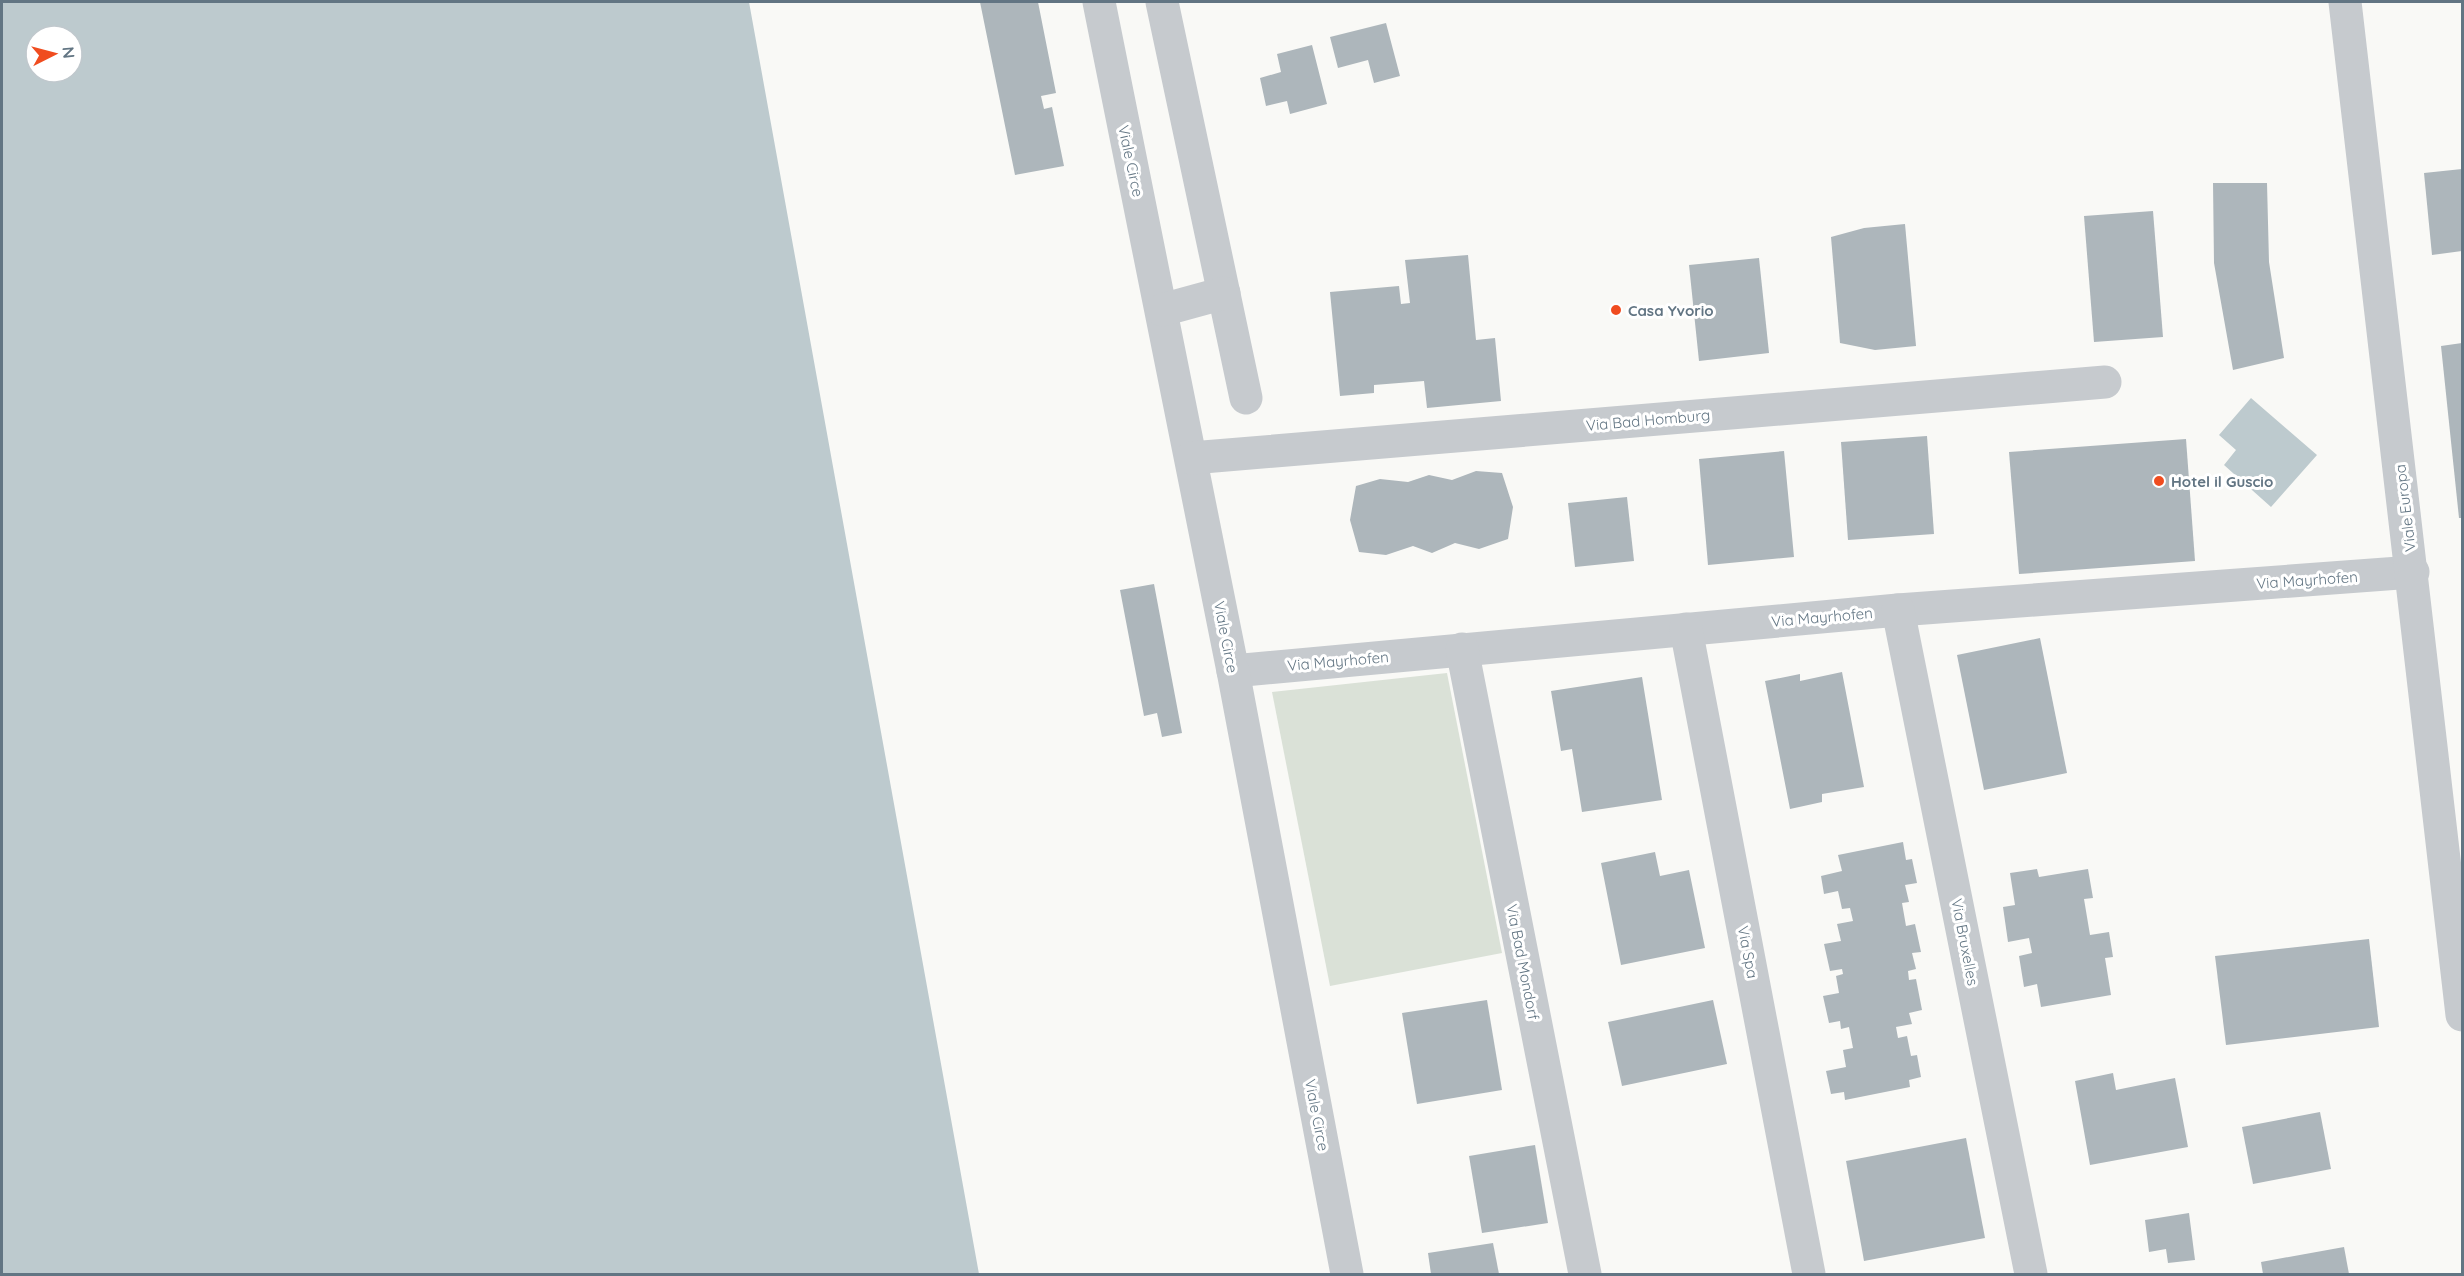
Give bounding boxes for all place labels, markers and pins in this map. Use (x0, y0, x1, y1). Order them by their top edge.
place label: Casa Yvorio (1628, 301, 1714, 320)
marker: Casa Yvorio (1609, 303, 1623, 317)
place label: Hotel il Guscio (2171, 472, 2273, 491)
marker: Hotel il Guscio (2152, 474, 2166, 488)

